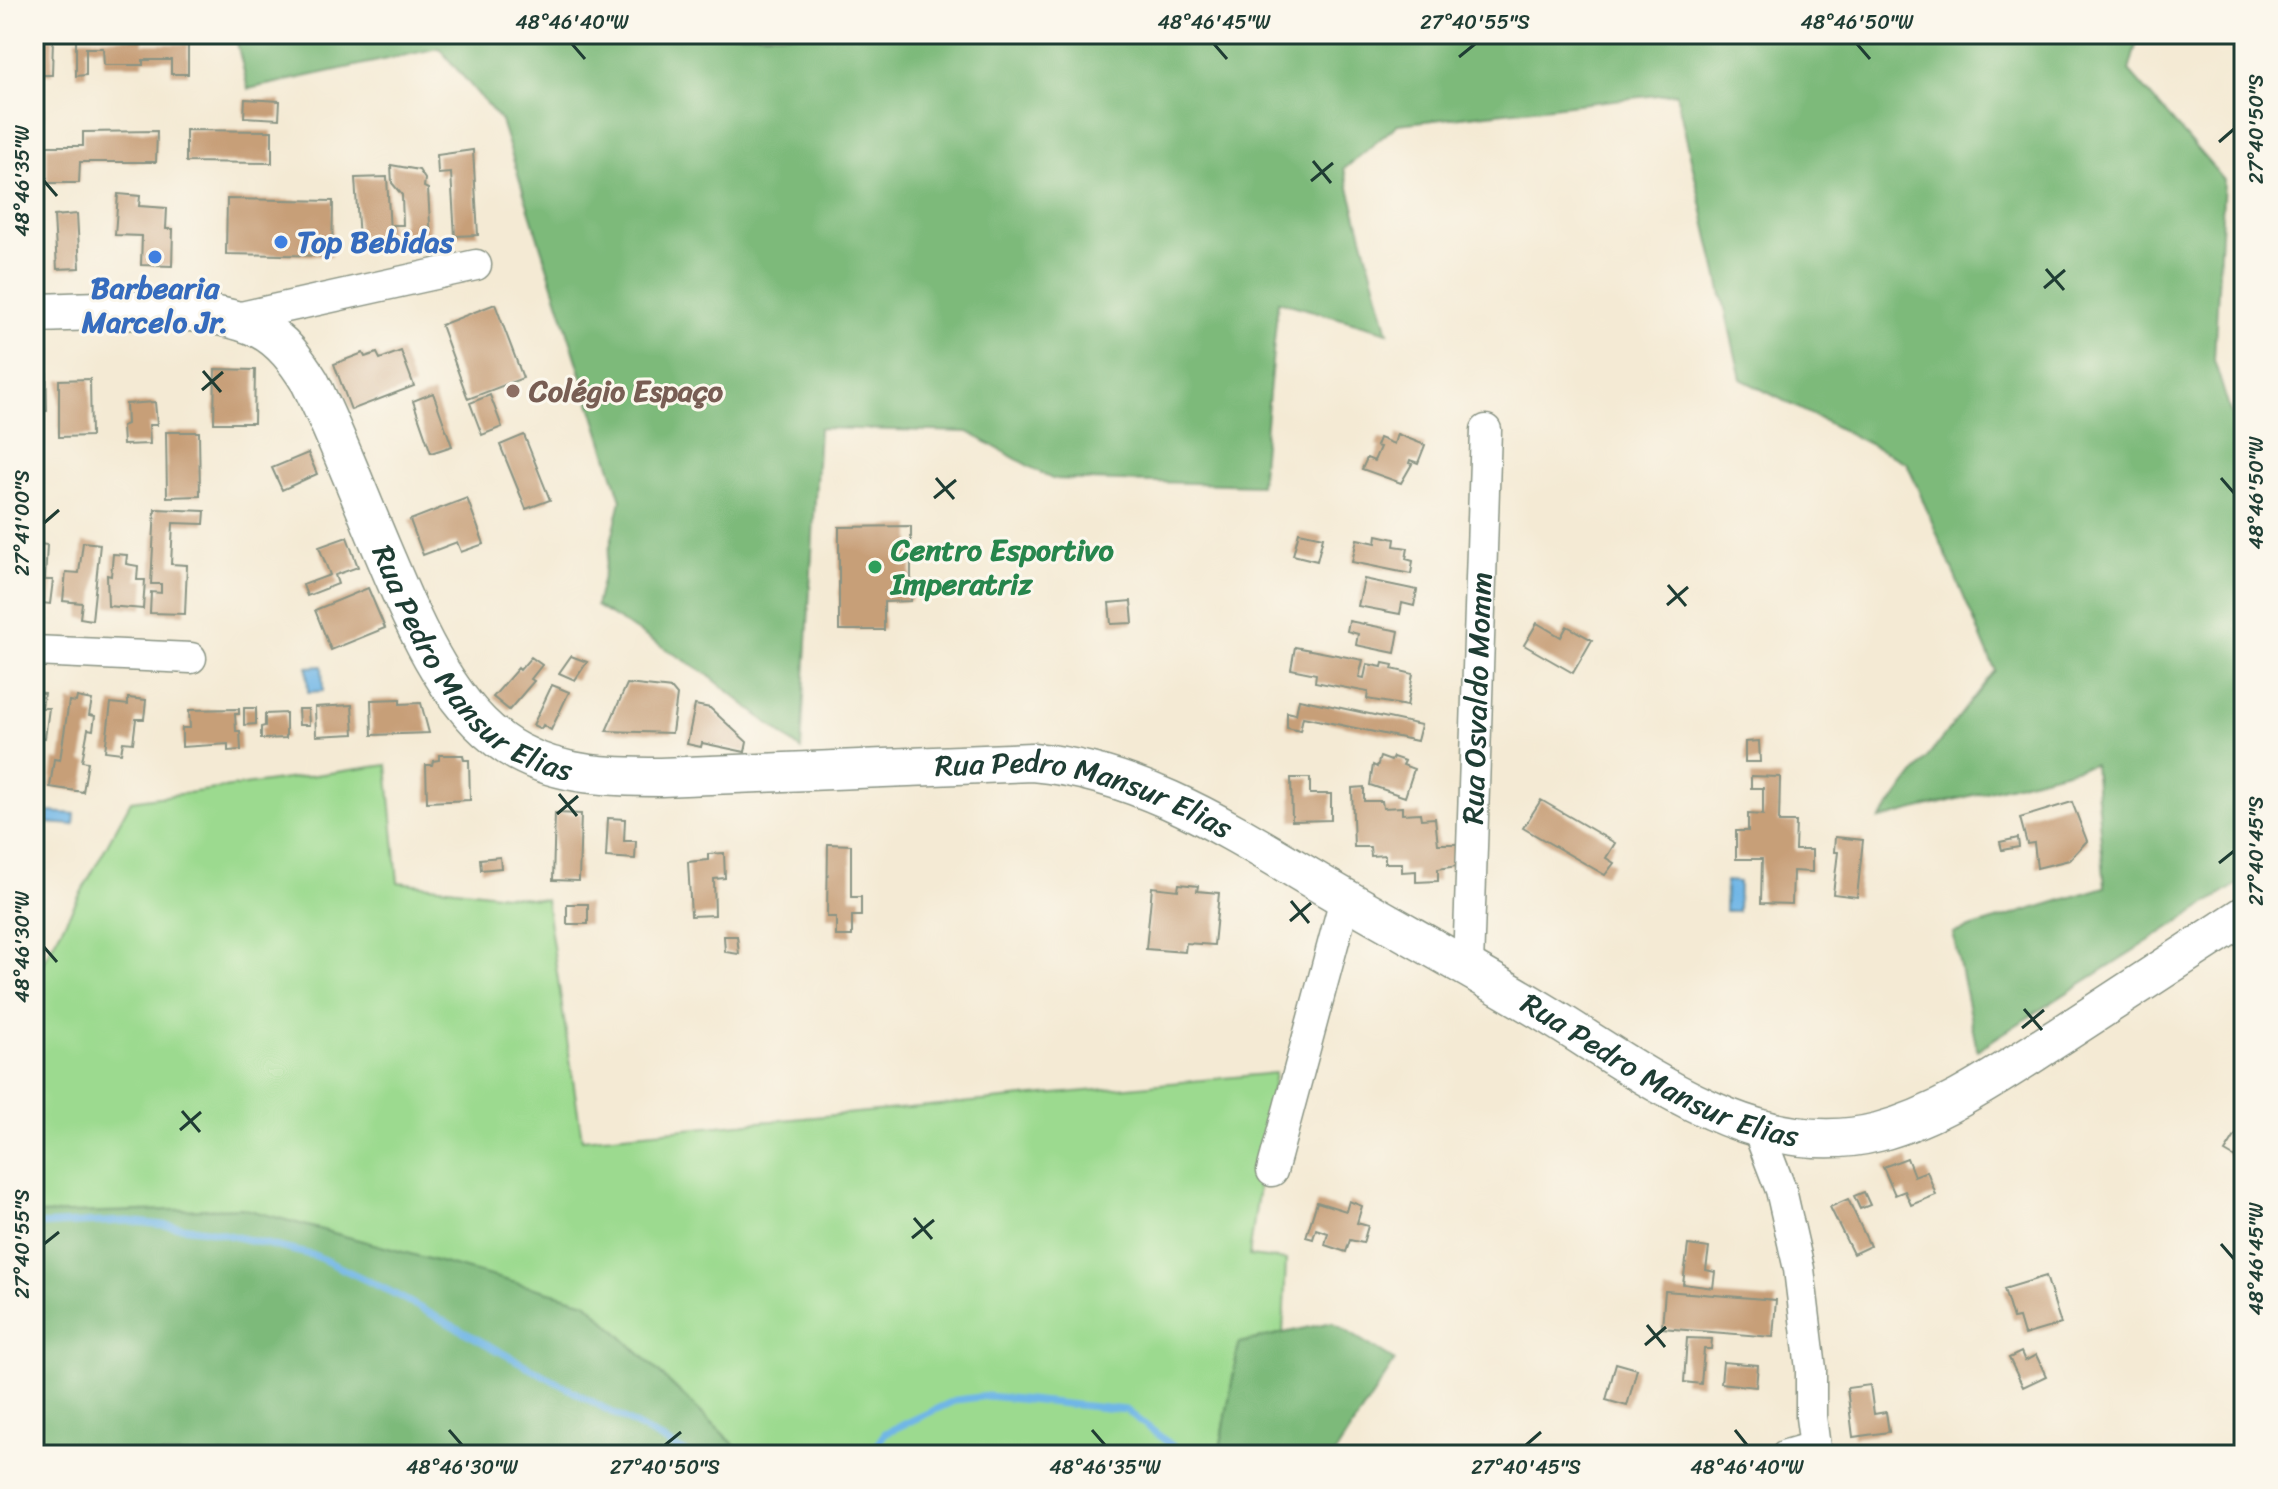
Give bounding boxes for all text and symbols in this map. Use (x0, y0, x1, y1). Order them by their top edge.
text: 48°46'40"W (515, 5, 629, 40)
text: 48°46'45"W (1158, 5, 1271, 40)
text: 27°40'55"S (1420, 5, 1530, 40)
text: 48°46'50"W (1801, 5, 1914, 40)
text: 27°40'50"S (2239, 74, 2274, 184)
text: 48°46'35"W (5, 125, 40, 237)
place label: Top Bebidas (297, 215, 455, 269)
marker: Top Bebidas (272, 233, 290, 251)
marker: Barbearia Marcelo Jr. (146, 248, 164, 266)
place label: Barbearia Marcelo Jr. (81, 261, 228, 349)
place label: Colégio Espaço (528, 364, 724, 418)
marker: Colégio Espaço (504, 382, 522, 400)
text: 48°46'50"W (2239, 436, 2274, 550)
text: 27°41'00"S (5, 469, 40, 576)
place label: Centro Esportivo Imperatriz (889, 523, 1115, 611)
street label: Rua Pedro Mansur Elias (356, 536, 578, 797)
marker: Centro Esportivo Imperatriz (866, 558, 884, 576)
street label: Rua Osvaldo Momm (1446, 571, 1508, 825)
street label: Rua Pedro Mansur Elias (934, 735, 1243, 855)
text: 27°40'45"S (2239, 796, 2274, 906)
text: 48°46'30"W (5, 891, 40, 1003)
street label: Rua Pedro Mansur Elias (1510, 977, 1803, 1163)
text: 27°40'55"S (5, 1189, 40, 1299)
text: 48°46'45"W (2239, 1202, 2274, 1315)
text: 48°46'30"W (406, 1450, 518, 1485)
text: 27°40'50"S (610, 1450, 720, 1485)
text: 48°46'35"W (1049, 1450, 1161, 1485)
text: 27°40'45"S (1471, 1450, 1581, 1485)
text: 48°46'40"W (1690, 1450, 1804, 1485)

